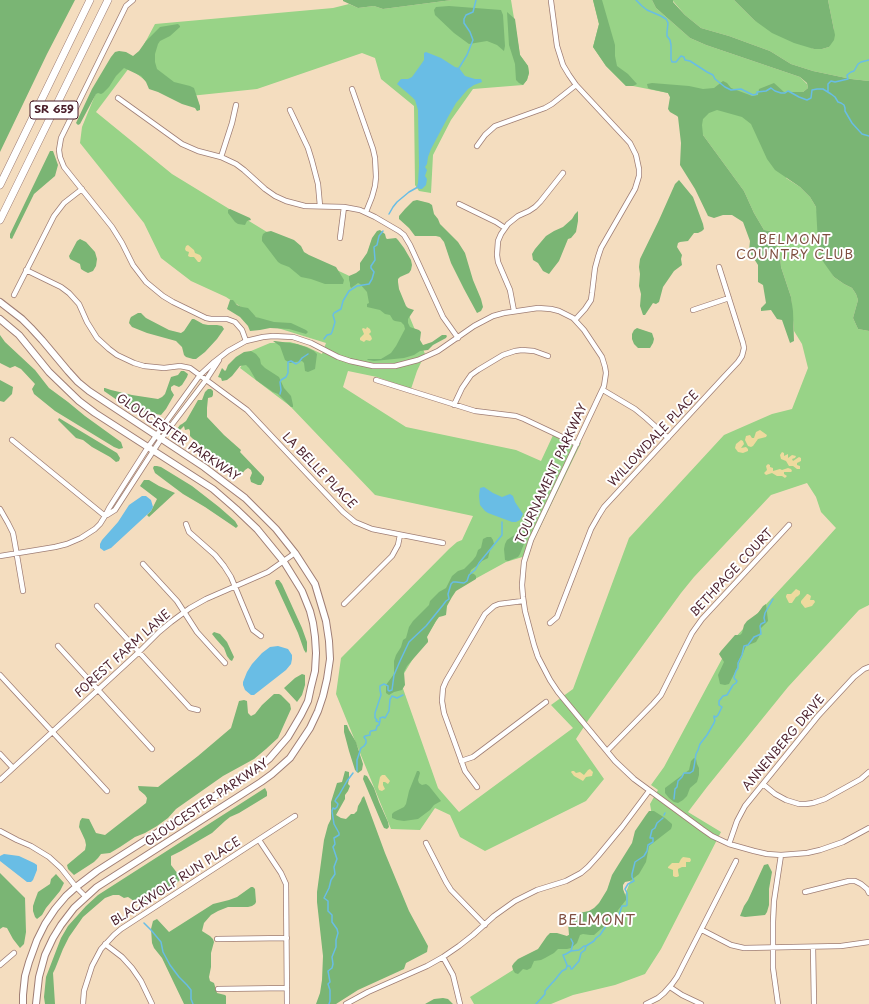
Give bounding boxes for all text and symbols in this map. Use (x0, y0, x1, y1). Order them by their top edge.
road number: SR 659 (30, 101, 78, 119)
district label: BELMONT COUNTRY CLUB (736, 232, 854, 263)
street label: WILLOWDALE PLACE (606, 388, 702, 490)
street label: GLOUCESTER PARKWAY (114, 391, 242, 485)
street label: TOURNAMENT PARKWAY (513, 402, 591, 546)
street label: LA BELLE PLACE (279, 430, 359, 512)
street label: BETHPAGE COURT (688, 526, 776, 620)
street label: FOREST FARM LANE (72, 607, 174, 701)
street label: ANNENBERG DRIVE (740, 692, 828, 794)
street label: GLOUCESTER PARKWAY (143, 756, 271, 850)
street label: BLACKWOLF RUN PLACE (109, 835, 243, 929)
district label: BELMONT (558, 913, 636, 929)

